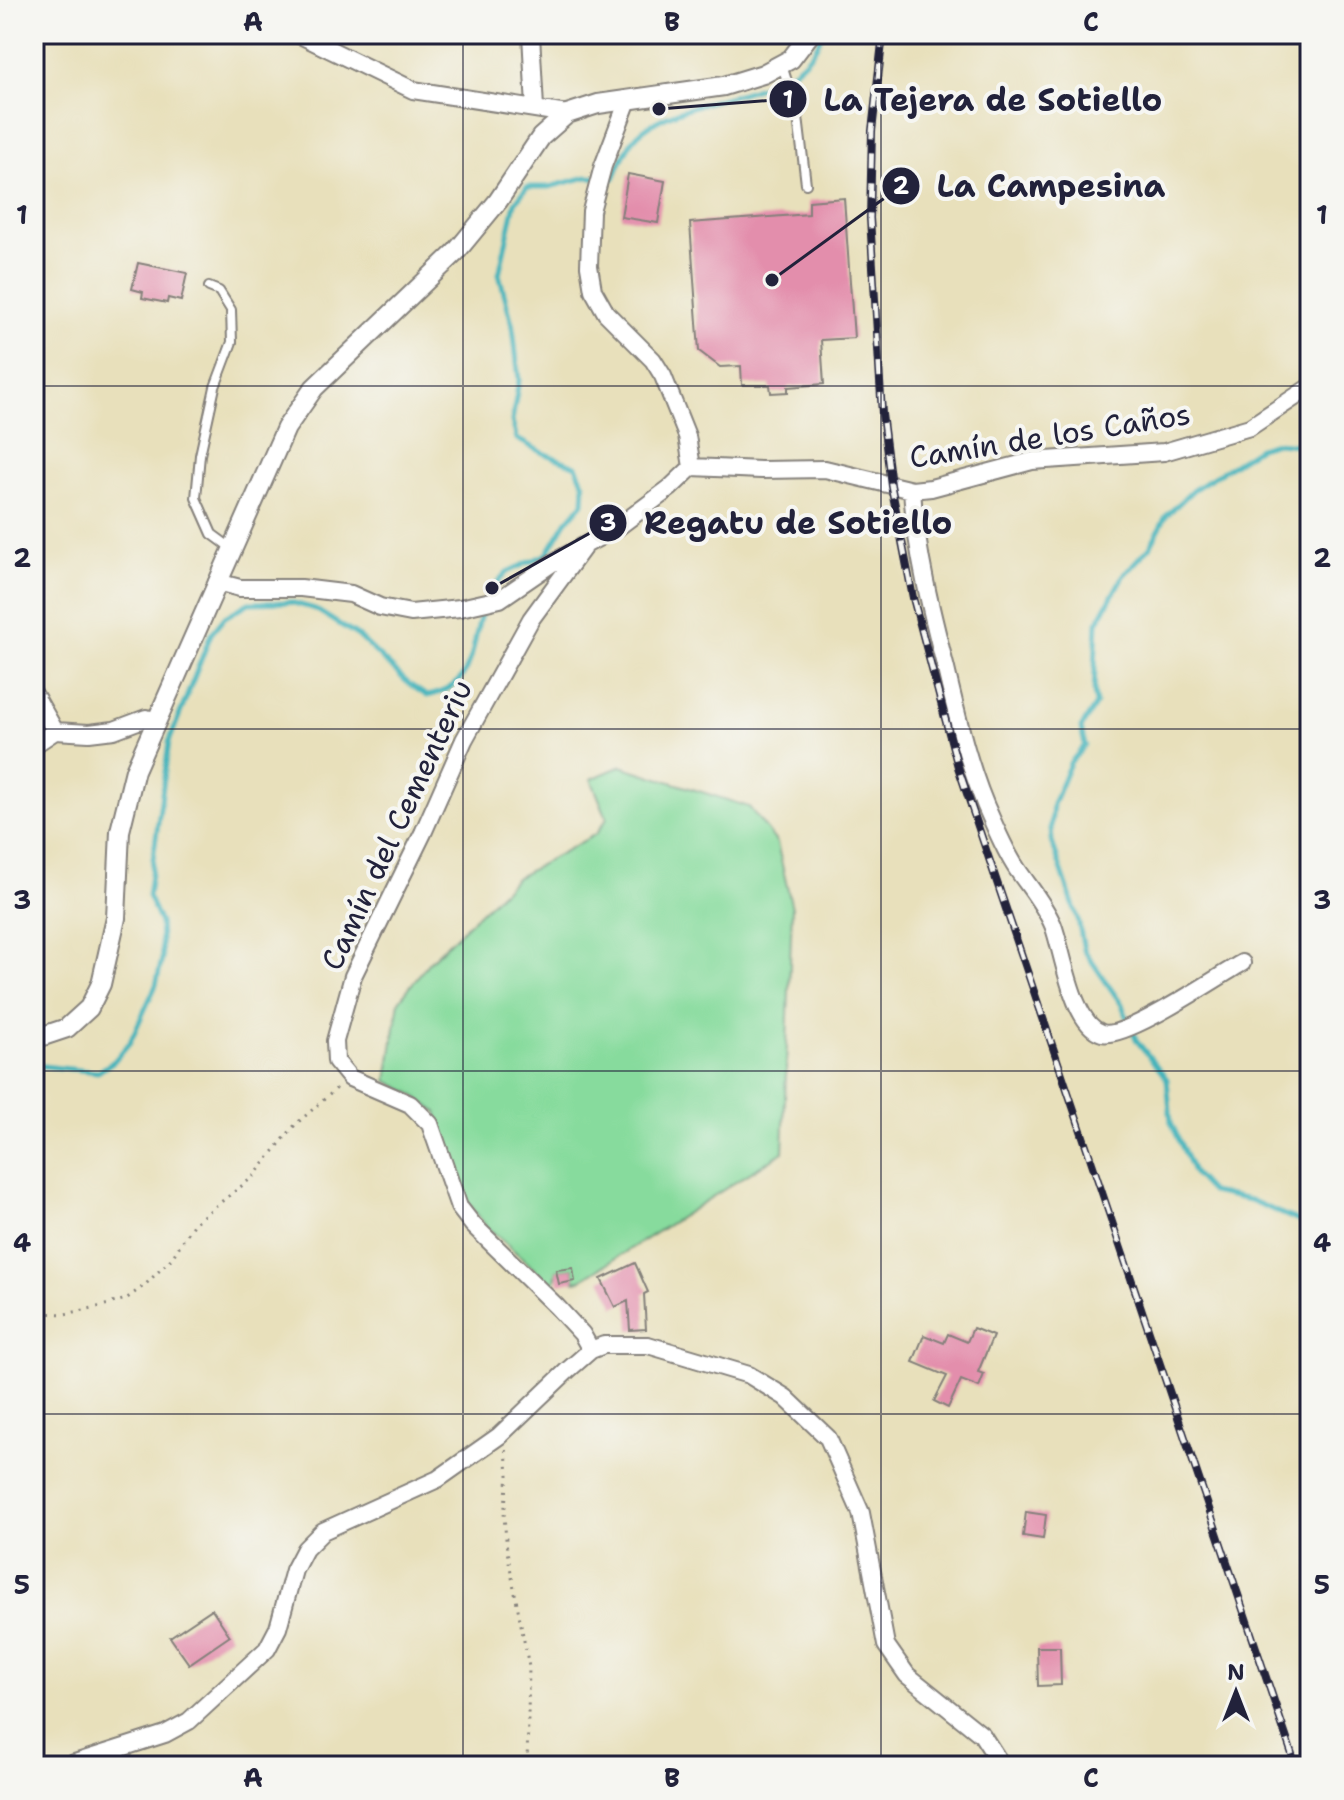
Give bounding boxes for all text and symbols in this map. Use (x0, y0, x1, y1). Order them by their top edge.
text: A (243, 4, 263, 39)
text: B (664, 4, 680, 39)
text: C (1083, 4, 1099, 39)
callout: La Tejera de Sotiello (768, 71, 1179, 127)
text: La Tejera de Sotiello (824, 78, 1162, 121)
text: 1 (783, 84, 793, 116)
callout: La Campesina (881, 158, 1182, 214)
text: La Campesina (937, 164, 1165, 207)
text: 2 (893, 170, 910, 202)
text: 1 (16, 197, 28, 232)
text: 1 (1316, 197, 1328, 232)
street label: Camín de los Caños (907, 393, 1193, 478)
callout: Regatu de Sotiello (588, 495, 968, 551)
text: Regatu de Sotiello (644, 501, 952, 544)
text: 3 (600, 507, 616, 539)
text: 2 (13, 540, 31, 575)
text: 2 (1313, 540, 1331, 575)
street label: Camín del Cementeriu (311, 673, 482, 977)
text: 3 (13, 882, 31, 917)
text: 3 (1313, 882, 1331, 917)
text: 4 (13, 1225, 31, 1260)
text: 4 (1313, 1225, 1331, 1260)
text: 5 (14, 1567, 30, 1602)
text: 5 (1314, 1567, 1330, 1602)
north arrow (1196, 1652, 1276, 1732)
text: N (1227, 1658, 1245, 1687)
text: A (243, 1760, 263, 1795)
text: B (664, 1760, 680, 1795)
text: C (1083, 1760, 1099, 1795)

